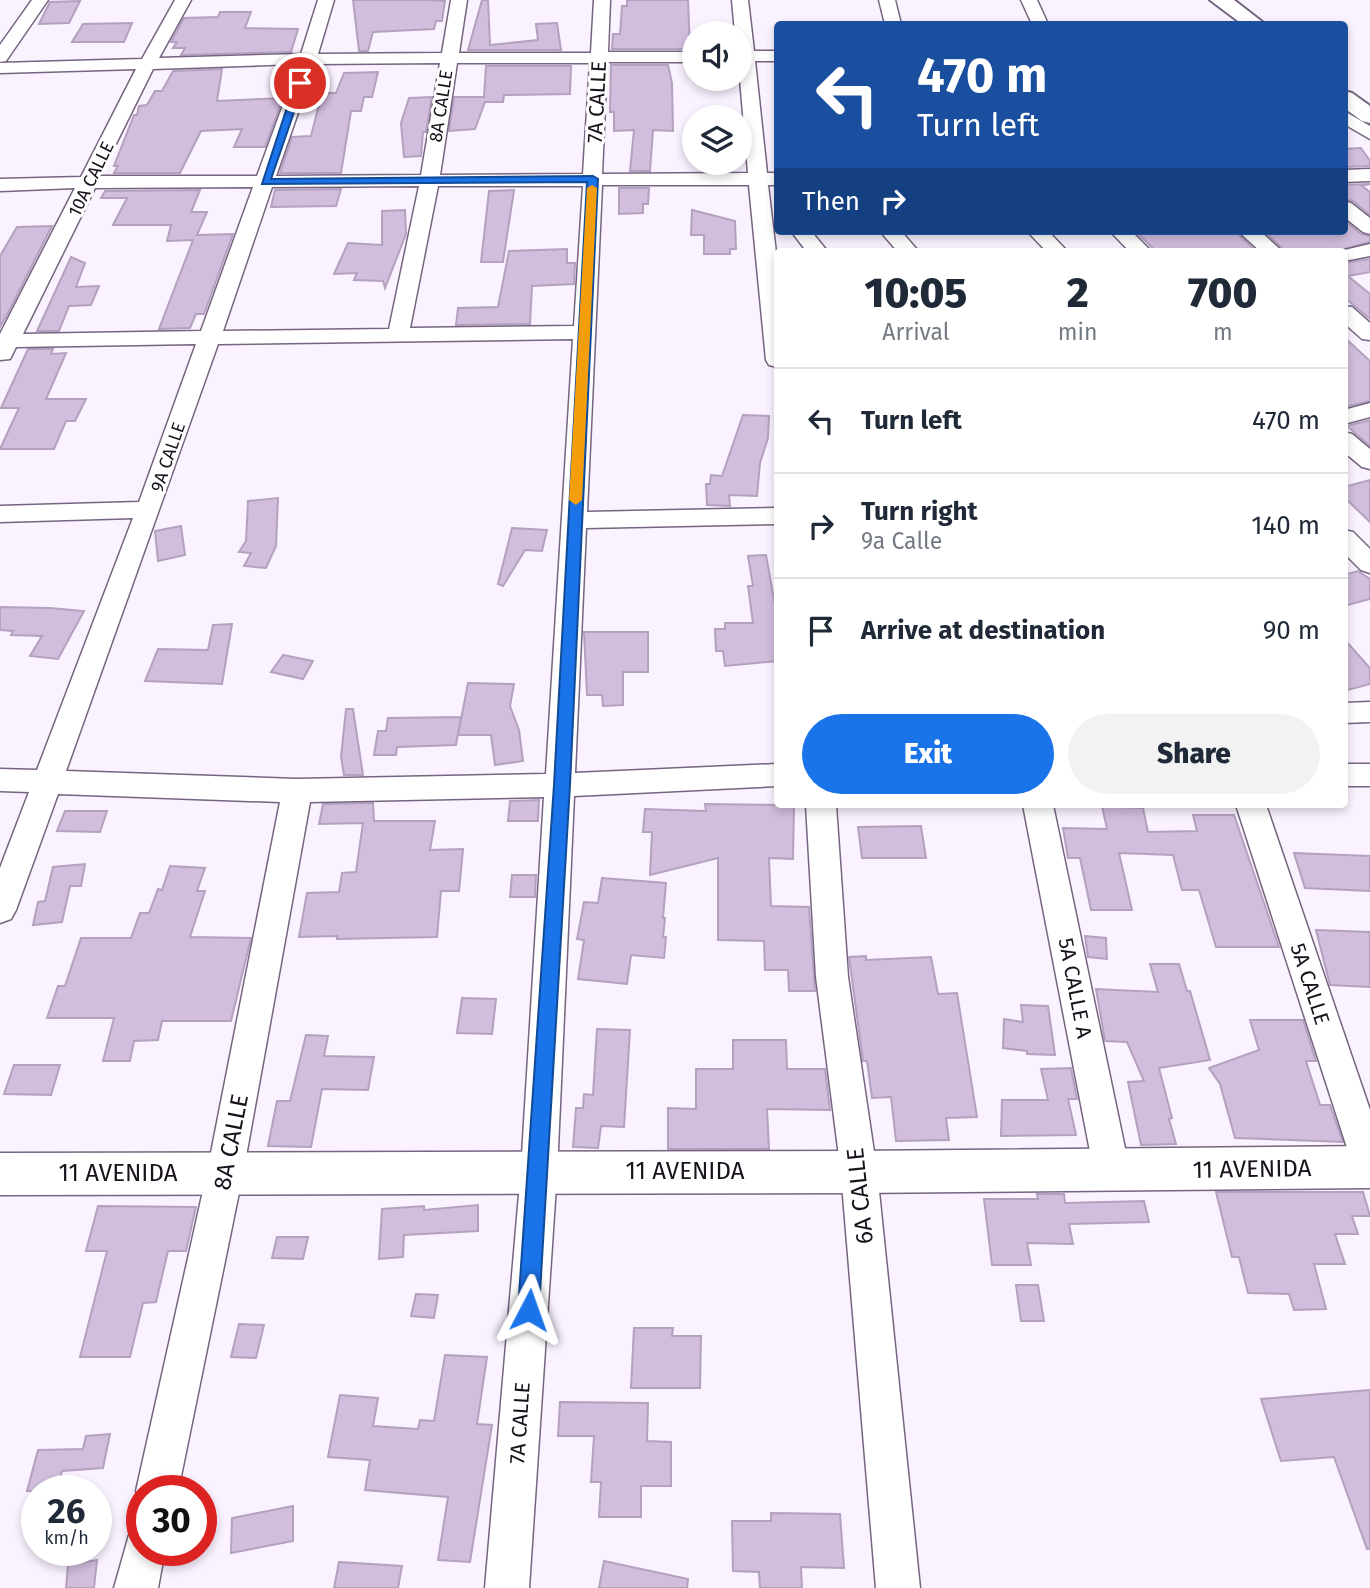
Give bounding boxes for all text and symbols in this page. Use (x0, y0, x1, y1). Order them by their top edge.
map controls (682, 21, 752, 175)
button: sound (682, 21, 752, 91)
text: 470 m (917, 46, 1047, 105)
icon: left (802, 49, 893, 140)
pin (270, 53, 330, 113)
street label: 7A CALLE (582, 60, 612, 144)
icon: arrive (281, 64, 319, 102)
street label: 8A CALLE (424, 68, 458, 144)
button: layers (682, 105, 752, 175)
text: Turn left (917, 106, 1039, 144)
street label: 10A CALLE (63, 138, 119, 220)
icon: right (874, 182, 912, 220)
text: Then (802, 186, 860, 217)
text: 10:05 (865, 268, 967, 318)
text: 2 (1067, 268, 1089, 318)
text: 700 (1188, 268, 1257, 318)
text: Arrival (882, 318, 950, 346)
text: min (1058, 318, 1098, 346)
text: m (1213, 318, 1233, 346)
icon: left (802, 402, 840, 440)
text: Turn left (861, 405, 962, 436)
text: 470 m (1252, 405, 1320, 436)
street label: 9A CALLE (146, 419, 190, 495)
text: Turn right (861, 496, 978, 527)
icon: right (802, 507, 840, 545)
text: 140 m (1251, 510, 1320, 541)
text: 9a Calle (861, 527, 942, 555)
icon: arrive (802, 612, 840, 650)
text: Arrive at destination (861, 615, 1105, 646)
text: 90 m (1263, 615, 1320, 646)
button: Exit (802, 714, 1054, 794)
button: Share (1068, 714, 1320, 794)
street label: 5A CALLE A (1053, 936, 1097, 1040)
street label: 5A CALLE (1285, 940, 1335, 1028)
street label: 8A CALLE (208, 1092, 254, 1192)
street label: 6A CALLE (841, 1146, 879, 1246)
street label: 11 AVENIDA (1192, 1154, 1312, 1184)
street label: 11 AVENIDA (626, 1157, 745, 1185)
street label: 11 AVENIDA (59, 1159, 178, 1187)
position arrow (492, 1273, 566, 1347)
street label: 7A CALLE (504, 1381, 536, 1465)
speed limit sign: 30 (126, 1475, 217, 1566)
text: 26 (48, 1490, 85, 1532)
text: km/h (44, 1527, 89, 1549)

